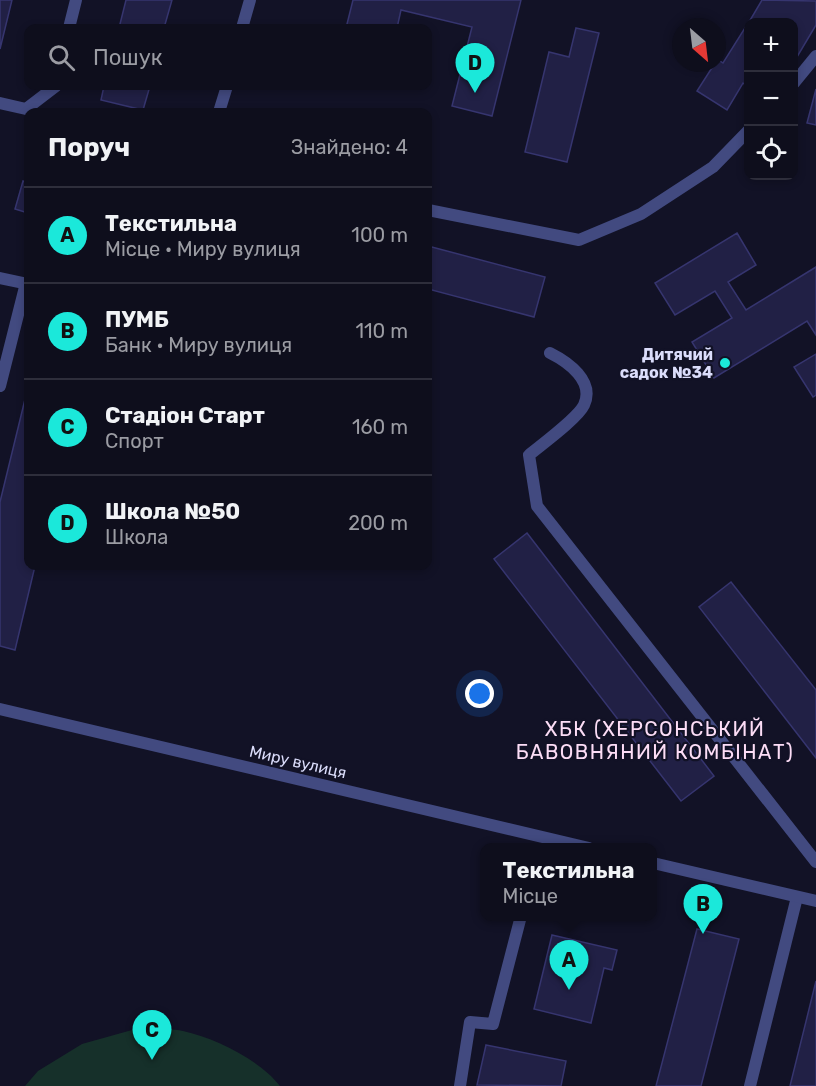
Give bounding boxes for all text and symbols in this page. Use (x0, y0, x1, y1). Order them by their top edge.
north arrow (672, 18, 726, 72)
map controls (744, 18, 798, 180)
button: + (744, 18, 798, 72)
search box (24, 24, 432, 90)
icon: search (45, 41, 78, 74)
text: Пошук (93, 44, 163, 71)
pin: D (456, 44, 494, 93)
button: − (744, 72, 798, 126)
button: locate (744, 126, 798, 180)
text: Поруч (48, 132, 130, 163)
text: Знайдено: 4 (291, 135, 408, 159)
text: Текстильна (105, 210, 237, 237)
text: A (60, 223, 75, 247)
text: 100 m (351, 223, 408, 247)
text: Місце · Миру вулиця (105, 237, 301, 261)
text: ПУМБ (105, 306, 168, 333)
text: B (60, 319, 75, 343)
text: 110 m (356, 319, 408, 343)
text: Банк · Миру вулиця (105, 333, 292, 357)
place label: Дитячий садок №34 (620, 345, 713, 382)
marker: Дитячий садок №34 (718, 356, 732, 370)
text: Стадіон Старт (105, 402, 265, 429)
text: C (60, 415, 75, 439)
text: 160 m (352, 415, 408, 439)
text: Спорт (105, 429, 164, 453)
text: Школа №50 (105, 498, 240, 525)
text: D (60, 511, 75, 535)
text: 200 m (348, 511, 408, 535)
text: Школа (105, 525, 168, 549)
your location (465, 679, 494, 708)
district label: ХБК (ХЕРСОНСЬКИЙ БАВОВНЯНИЙ КОМБІНАТ) (516, 717, 794, 764)
street label: Миру вулиця (248, 742, 348, 782)
popup (480, 843, 657, 921)
text: Текстильна (503, 857, 634, 884)
text: Місце (503, 884, 558, 908)
pin: B (684, 884, 722, 934)
pin: A (550, 940, 588, 990)
pin: C (132, 1010, 172, 1060)

